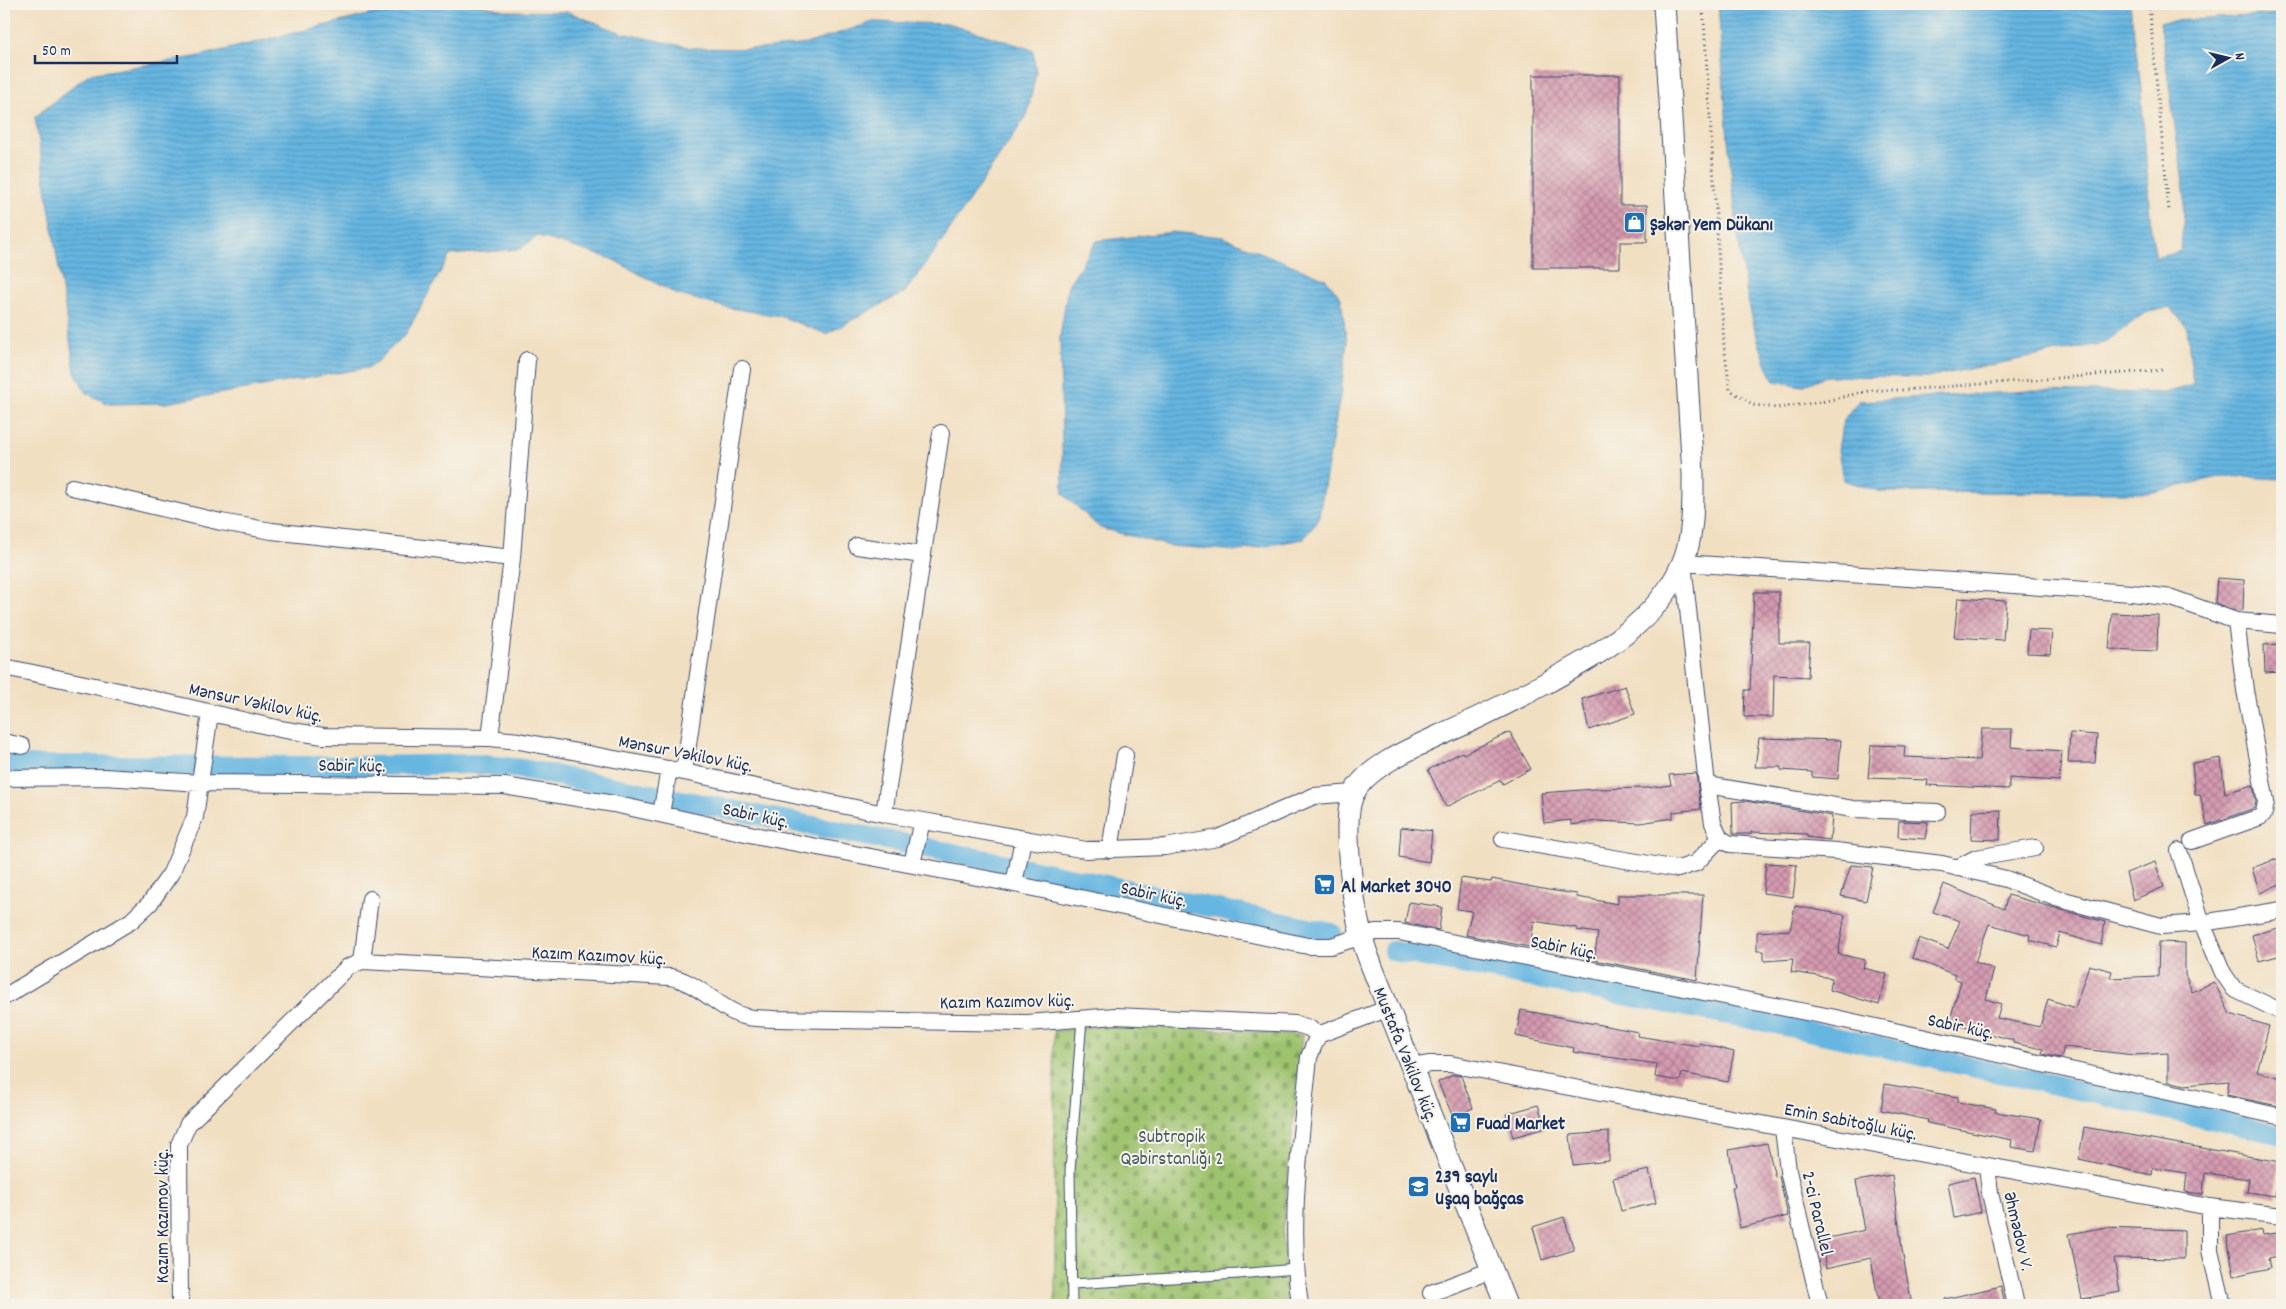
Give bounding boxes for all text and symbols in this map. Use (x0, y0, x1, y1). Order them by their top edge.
scale bar (35, 32, 178, 64)
north arrow (2204, 32, 2254, 82)
text: 50 m (42, 41, 71, 63)
text: N (2229, 52, 2249, 61)
shop icon: Şəkər Yem Dükanı (1622, 211, 1646, 235)
place label: Şəkər Yem Dükanı (1650, 213, 1773, 240)
street label: Mənsur Vəkilov küç. (186, 677, 325, 732)
street label: Mənsur Vəkilov küç. (616, 729, 755, 782)
street label: Sabir küç. (318, 753, 386, 782)
street label: Sabir küç. (720, 797, 791, 838)
supermarket icon: Al Market 3040 (1313, 873, 1337, 897)
place label: Al Market 3040 (1341, 875, 1452, 902)
street label: Sabir küç. (1118, 876, 1189, 917)
street label: Sabir küç. (1528, 930, 1599, 969)
street label: Kazım Kazımov küç. (531, 940, 667, 975)
street label: Mustafa Vəkilov küç. (1364, 984, 1443, 1127)
street label: Kazım Kazımov küç. (939, 989, 1075, 1018)
street label: Sabir küç. (1925, 1008, 1996, 1049)
street label: Emin Sabitoğlu küç. (1782, 1097, 1919, 1150)
supermarket icon: Fuad Market (1448, 1110, 1472, 1134)
place label: Fuad Market (1476, 1112, 1565, 1139)
park label: Subtropik Qəbirstanlığı 2 (1120, 1125, 1224, 1174)
street label: Kazım Kazımov küç. (151, 1149, 178, 1283)
place label: 239 saylı Uşaq bağças (1435, 1165, 1524, 1214)
street label: 2-ci Parallel (1793, 1169, 1838, 1259)
school or university icon: 239 saylı Uşaq bağças (1407, 1174, 1431, 1198)
street label: Əhmədov V. (1994, 1190, 2039, 1274)

